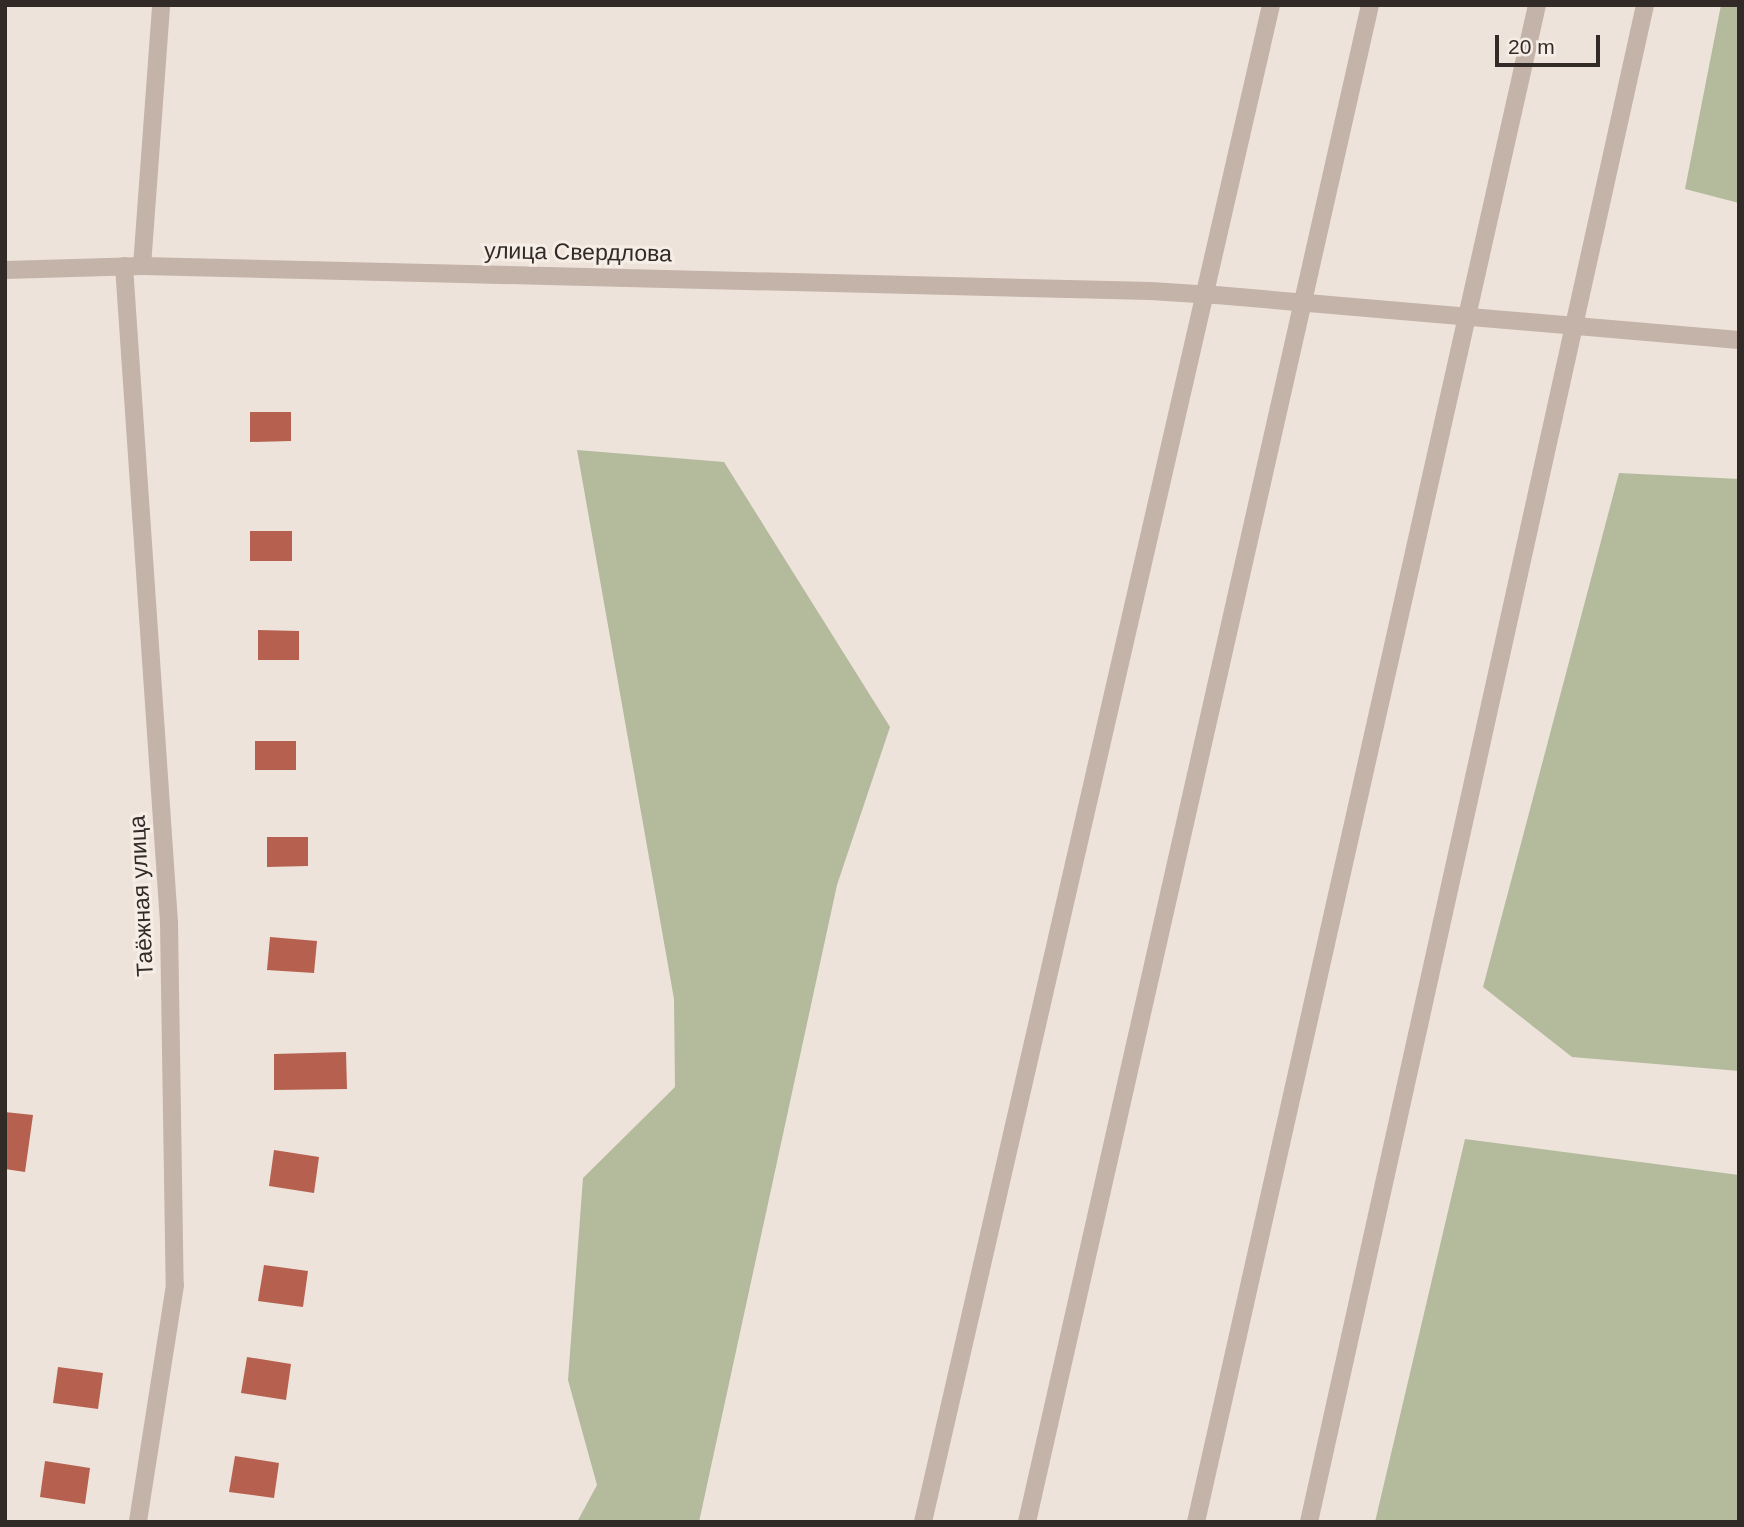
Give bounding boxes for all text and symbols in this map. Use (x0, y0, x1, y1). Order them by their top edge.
scale bar (1499, 21, 1604, 65)
text: 20 m (1508, 35, 1555, 58)
street label: улица Свердлова (484, 237, 672, 267)
street label: Таёжная улица (123, 815, 159, 977)

